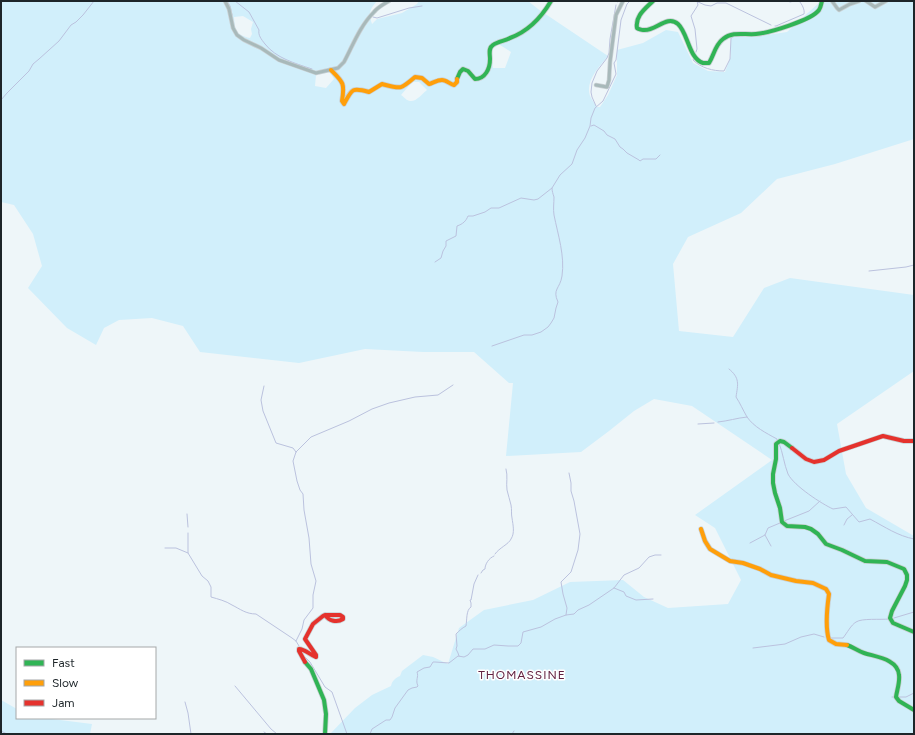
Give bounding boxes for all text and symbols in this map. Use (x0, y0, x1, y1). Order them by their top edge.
legend (16, 647, 156, 719)
text: Fast (52, 656, 75, 670)
district label: THOMASSINE (478, 668, 566, 682)
text: Slow (52, 676, 79, 690)
text: Jam (52, 696, 75, 710)

